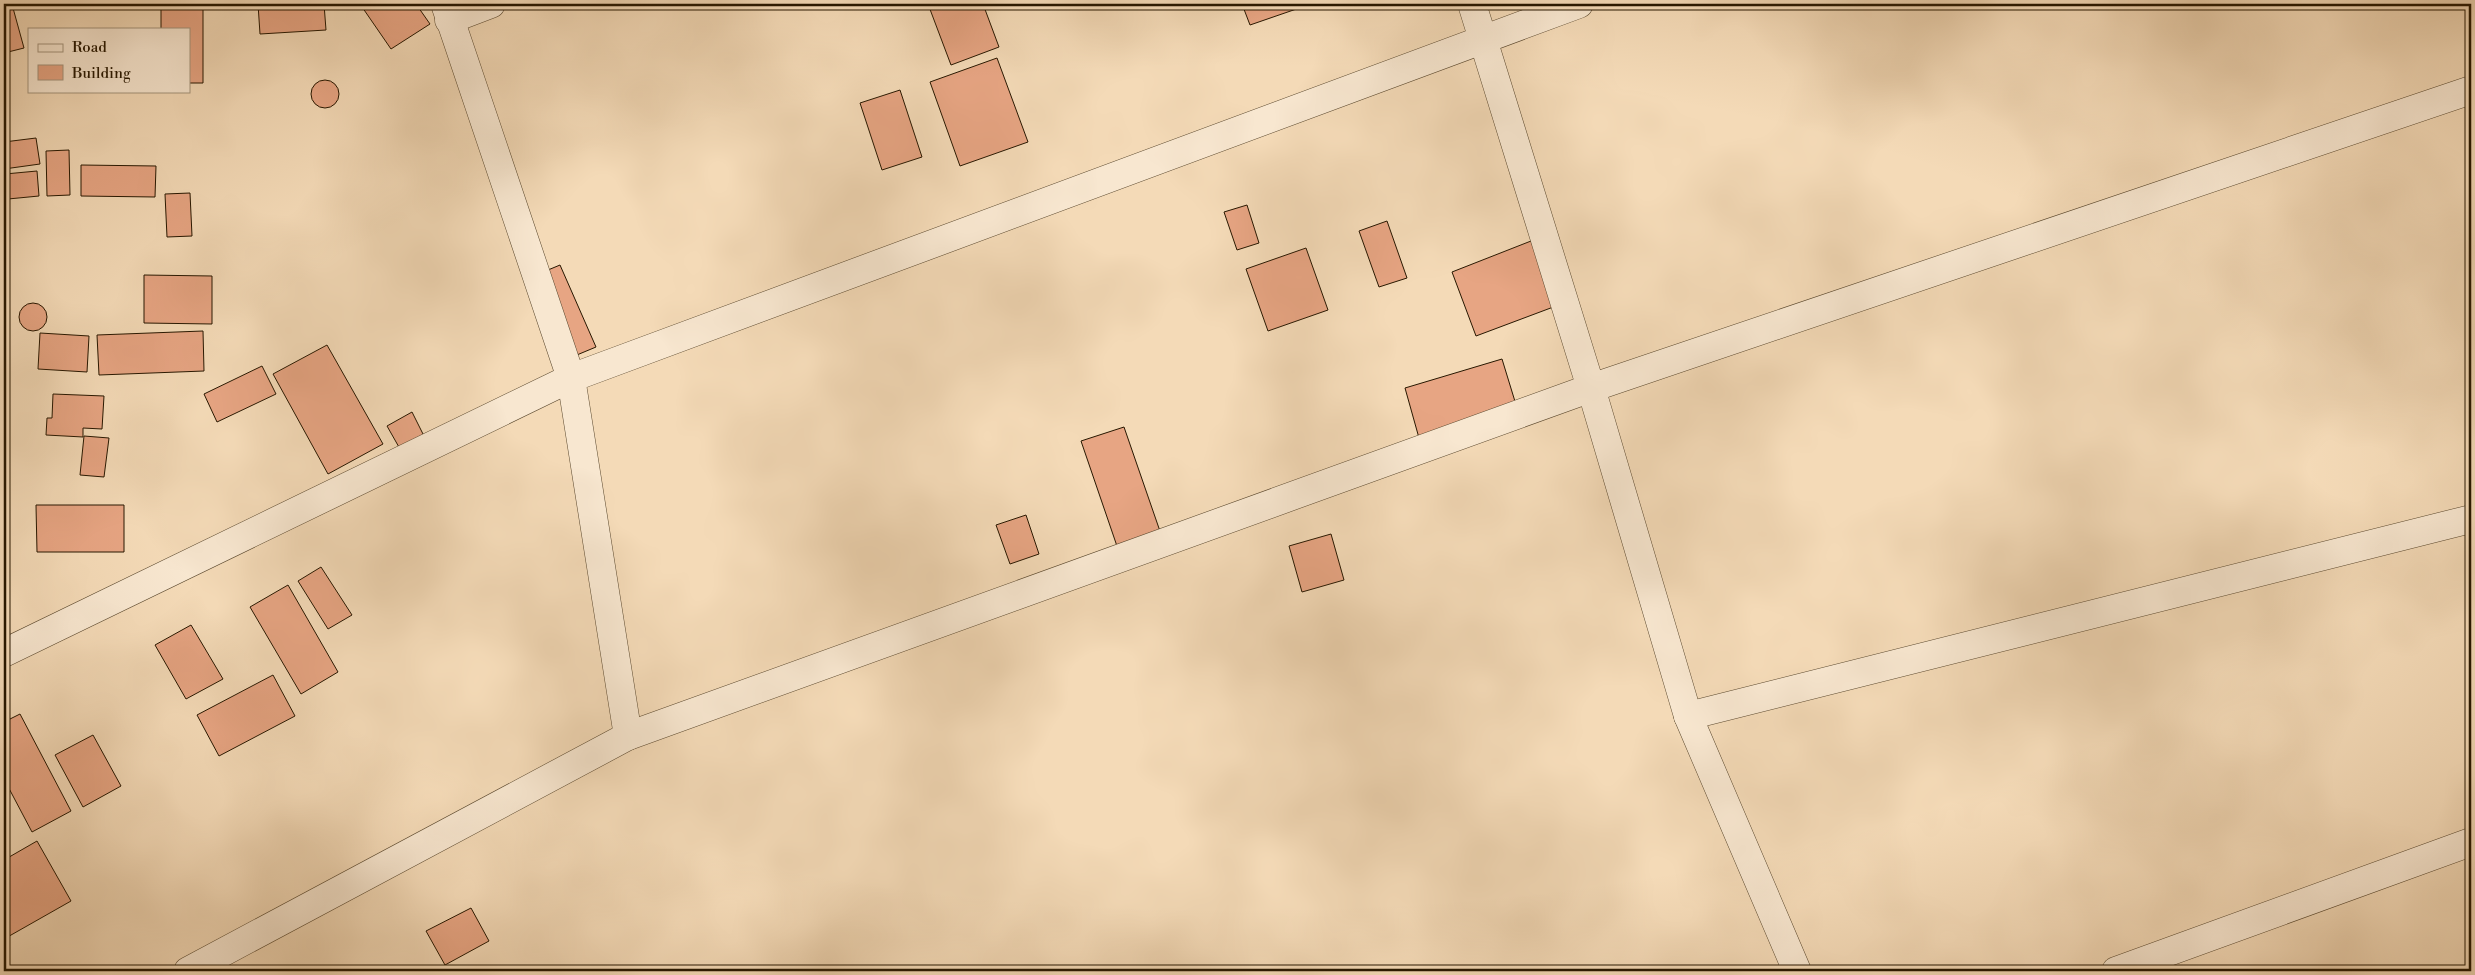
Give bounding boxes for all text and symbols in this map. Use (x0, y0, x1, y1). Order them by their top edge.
legend (28, 28, 190, 92)
text: Road (72, 38, 107, 57)
text: Building (71, 64, 131, 83)

